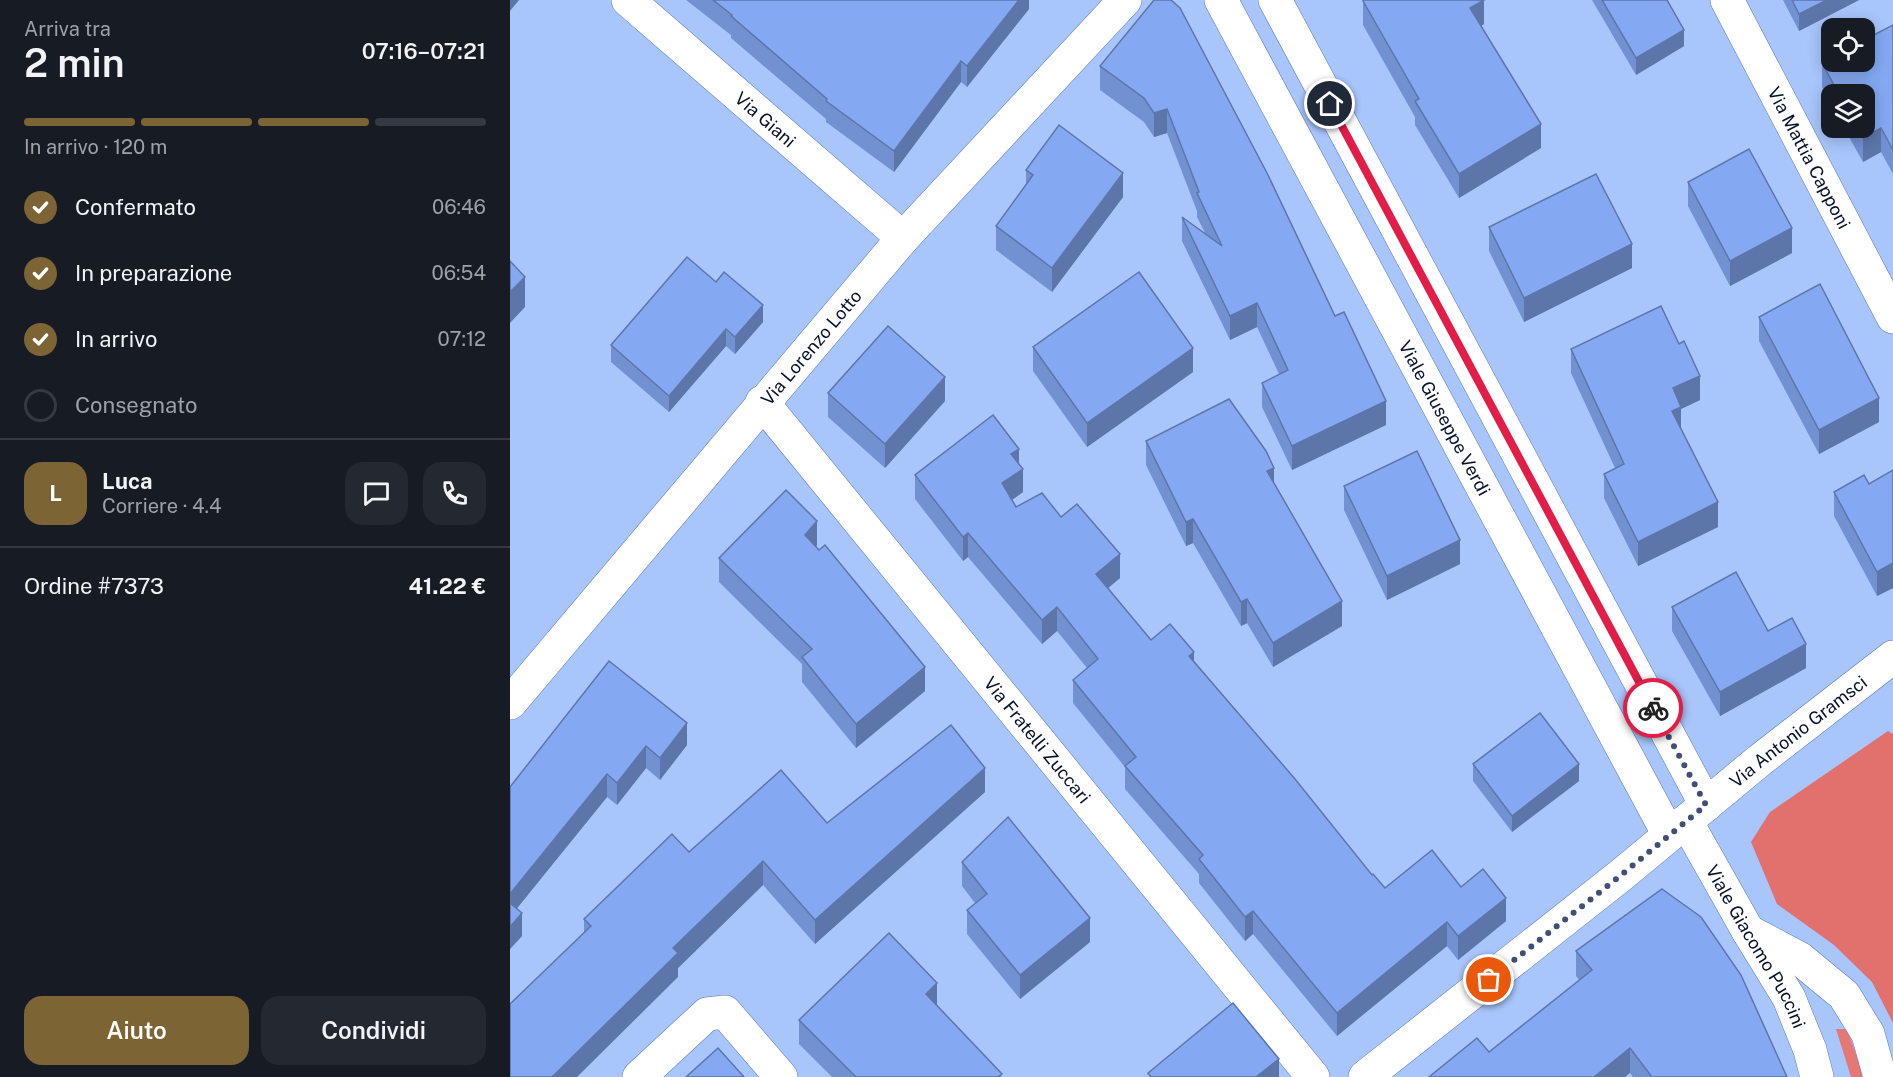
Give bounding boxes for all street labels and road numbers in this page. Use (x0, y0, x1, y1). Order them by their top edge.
street label: Via Mattia Capponi (1764, 83, 1855, 232)
street label: Via Giani (731, 87, 800, 151)
street label: Via Lorenzo Lotto (756, 285, 865, 409)
street label: Viale Giuseppe Verdi (1395, 337, 1495, 499)
street label: Via Antonio Gramsci (1725, 671, 1871, 792)
street label: Via Fratelli Zuccari (980, 672, 1095, 807)
street label: Viale Giacomo Puccini (1702, 861, 1810, 1031)

